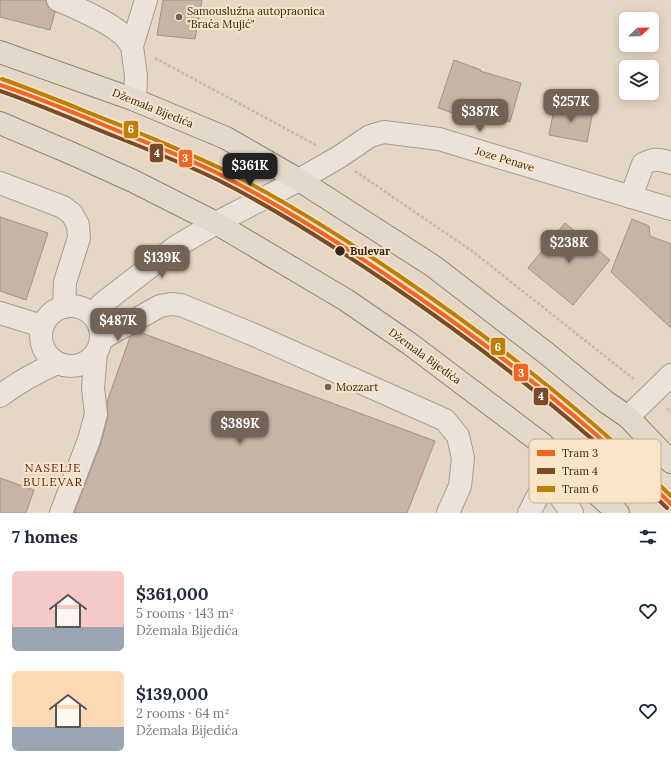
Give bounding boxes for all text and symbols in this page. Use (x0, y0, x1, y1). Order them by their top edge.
place label: Samouslužna autopraonica "Braća Mujić" (187, 4, 325, 31)
marker: Samouslužna autopraonica "Braća Mujić" (174, 12, 184, 22)
north arrow (619, 12, 659, 52)
map controls (619, 12, 659, 100)
button: layers (619, 60, 659, 100)
street label: Džemala Bijedića (110, 85, 196, 131)
pin: $257K (543, 89, 599, 123)
text: $257K (553, 93, 589, 110)
pin: $387K (452, 99, 508, 133)
text: $387K (461, 103, 499, 120)
line badge: 6 (123, 120, 139, 139)
text: 6 (128, 122, 134, 136)
line badge: 4 (149, 143, 164, 163)
street label: Joze Penave (473, 143, 536, 175)
text: 4 (154, 146, 160, 160)
line badge: 3 (178, 149, 193, 168)
text: 3 (182, 151, 188, 165)
pin: $361K (222, 153, 278, 187)
text: $361K (232, 157, 268, 174)
pin: $238K (541, 230, 597, 264)
text: $238K (550, 234, 588, 251)
marker: Bulevar (333, 244, 347, 258)
place label: Bulevar (350, 244, 391, 258)
pin: $139K (134, 245, 190, 279)
text: $139K (144, 249, 180, 266)
pin: $487K (90, 308, 146, 342)
text: $487K (99, 312, 137, 329)
street label: Džemala Bijedića (386, 325, 464, 387)
line badge: 6 (490, 337, 506, 356)
text: 6 (495, 340, 501, 354)
line badge: 3 (513, 363, 529, 382)
text: 3 (518, 366, 524, 380)
place label: Mozzart (336, 380, 379, 394)
marker: Mozzart (323, 382, 333, 392)
line badge: 4 (533, 387, 549, 406)
text: 4 (538, 389, 544, 403)
pin: $389K (212, 411, 268, 445)
text: $389K (220, 415, 260, 432)
legend (529, 439, 661, 503)
text: Tram 3 (562, 446, 598, 460)
district label: NASELJE BULEVAR (23, 460, 83, 489)
text: Tram 4 (562, 464, 598, 478)
text: Tram 6 (562, 482, 598, 496)
text: 7 homes (12, 526, 78, 548)
icon: filters (637, 526, 659, 548)
text: $361,000 (136, 583, 209, 605)
icon: home (44, 587, 92, 635)
icon: heart (637, 600, 659, 622)
text: 5 rooms · 143 m² (136, 605, 234, 622)
text: Džemala Bijedića (136, 622, 238, 639)
text: $139,000 (136, 683, 208, 705)
icon: home (44, 687, 92, 735)
icon: heart (637, 700, 659, 722)
text: 2 rooms · 64 m² (136, 705, 229, 722)
text: Džemala Bijedića (136, 722, 238, 739)

